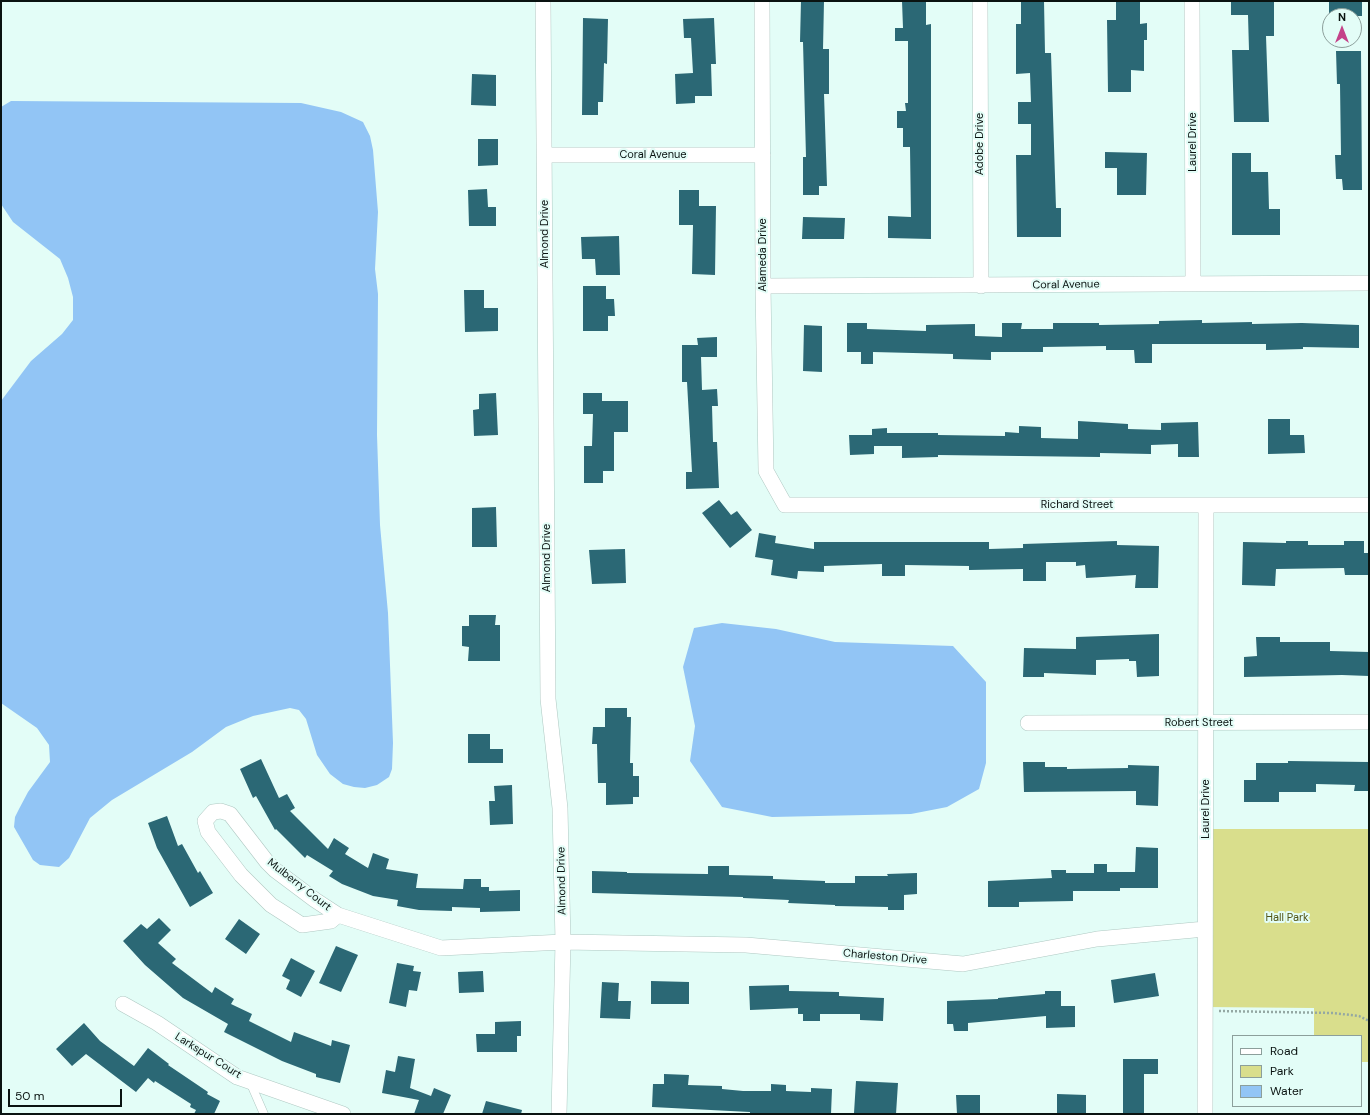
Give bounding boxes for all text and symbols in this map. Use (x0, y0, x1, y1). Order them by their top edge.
north arrow (1322, 8, 1362, 48)
text: N (1338, 10, 1346, 24)
street label: Laurel Drive (1186, 112, 1200, 172)
street label: Adobe Drive (973, 113, 987, 175)
street label: Coral Avenue (619, 148, 687, 162)
street label: Almond Drive (538, 200, 552, 268)
street label: Alameda Drive (756, 218, 770, 292)
street label: Coral Avenue (1032, 278, 1100, 292)
street label: Richard Street (1041, 498, 1113, 512)
street label: Almond Drive (540, 524, 554, 592)
street label: Robert Street (1165, 716, 1233, 730)
street label: Laurel Drive (1199, 779, 1213, 839)
street label: Almond Drive (555, 847, 569, 915)
street label: Mulberry Court (264, 856, 334, 914)
park label: Hall Park (1265, 911, 1309, 925)
street label: Charleston Drive (842, 947, 928, 967)
street label: Larkspur Court (172, 1030, 244, 1082)
legend (1232, 1035, 1362, 1107)
text: Road (1270, 1043, 1298, 1059)
text: Park (1270, 1063, 1294, 1079)
scale bar (10, 1081, 124, 1107)
text: Water (1270, 1083, 1303, 1099)
text: 50 m (15, 1088, 44, 1104)

